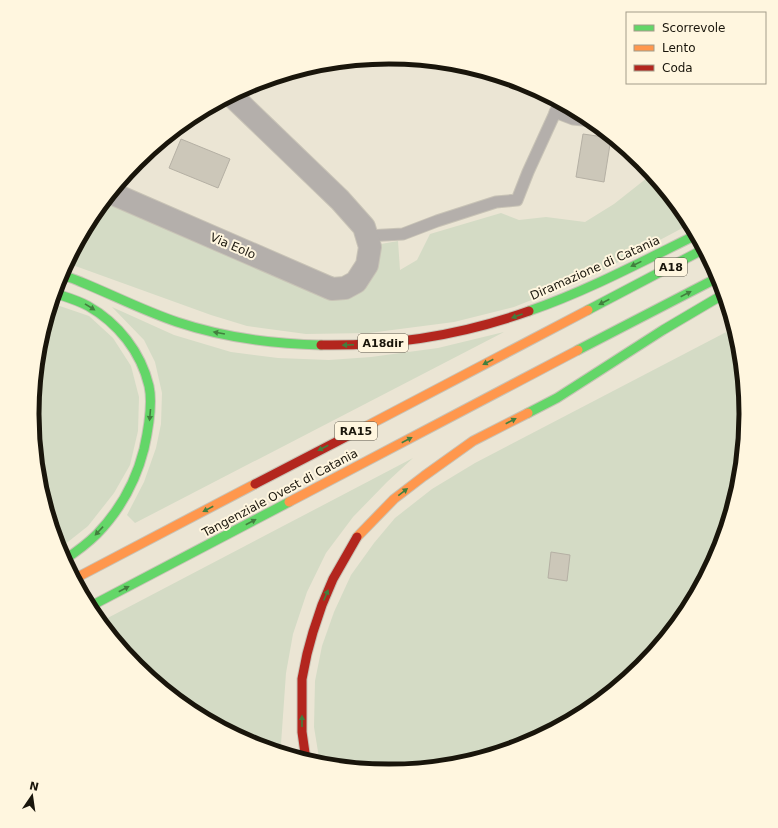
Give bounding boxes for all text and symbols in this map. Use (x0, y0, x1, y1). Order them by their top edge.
legend (626, 12, 766, 84)
text: Scorrevole (662, 21, 726, 35)
text: Lento (662, 41, 696, 55)
text: Coda (662, 61, 693, 75)
street label: Via Eolo (208, 230, 258, 262)
street label: Diramazione di Catania (528, 233, 662, 303)
road number: A18 (655, 258, 687, 276)
one-way arrow (630, 261, 642, 268)
one-way arrow (680, 291, 692, 297)
one-way arrow (598, 299, 609, 306)
one-way arrow (85, 304, 96, 311)
one-way arrow (510, 313, 522, 319)
one-way arrow (213, 330, 225, 336)
road number: A18dir (358, 334, 408, 352)
one-way arrow (341, 342, 354, 348)
one-way arrow (482, 359, 494, 366)
one-way arrow (146, 409, 153, 421)
one-way arrow (506, 418, 517, 424)
road number: RA15 (335, 422, 377, 440)
one-way arrow (402, 436, 413, 443)
one-way arrow (317, 445, 329, 452)
street label: Tangenziale Ovest di Catania (199, 446, 360, 540)
one-way arrow (397, 488, 408, 496)
one-way arrow (202, 505, 214, 512)
one-way arrow (245, 519, 257, 525)
one-way arrow (94, 526, 103, 537)
one-way arrow (118, 585, 130, 592)
one-way arrow (323, 588, 329, 600)
one-way arrow (299, 714, 305, 727)
north arrow (12, 776, 52, 816)
text: N (28, 779, 40, 794)

